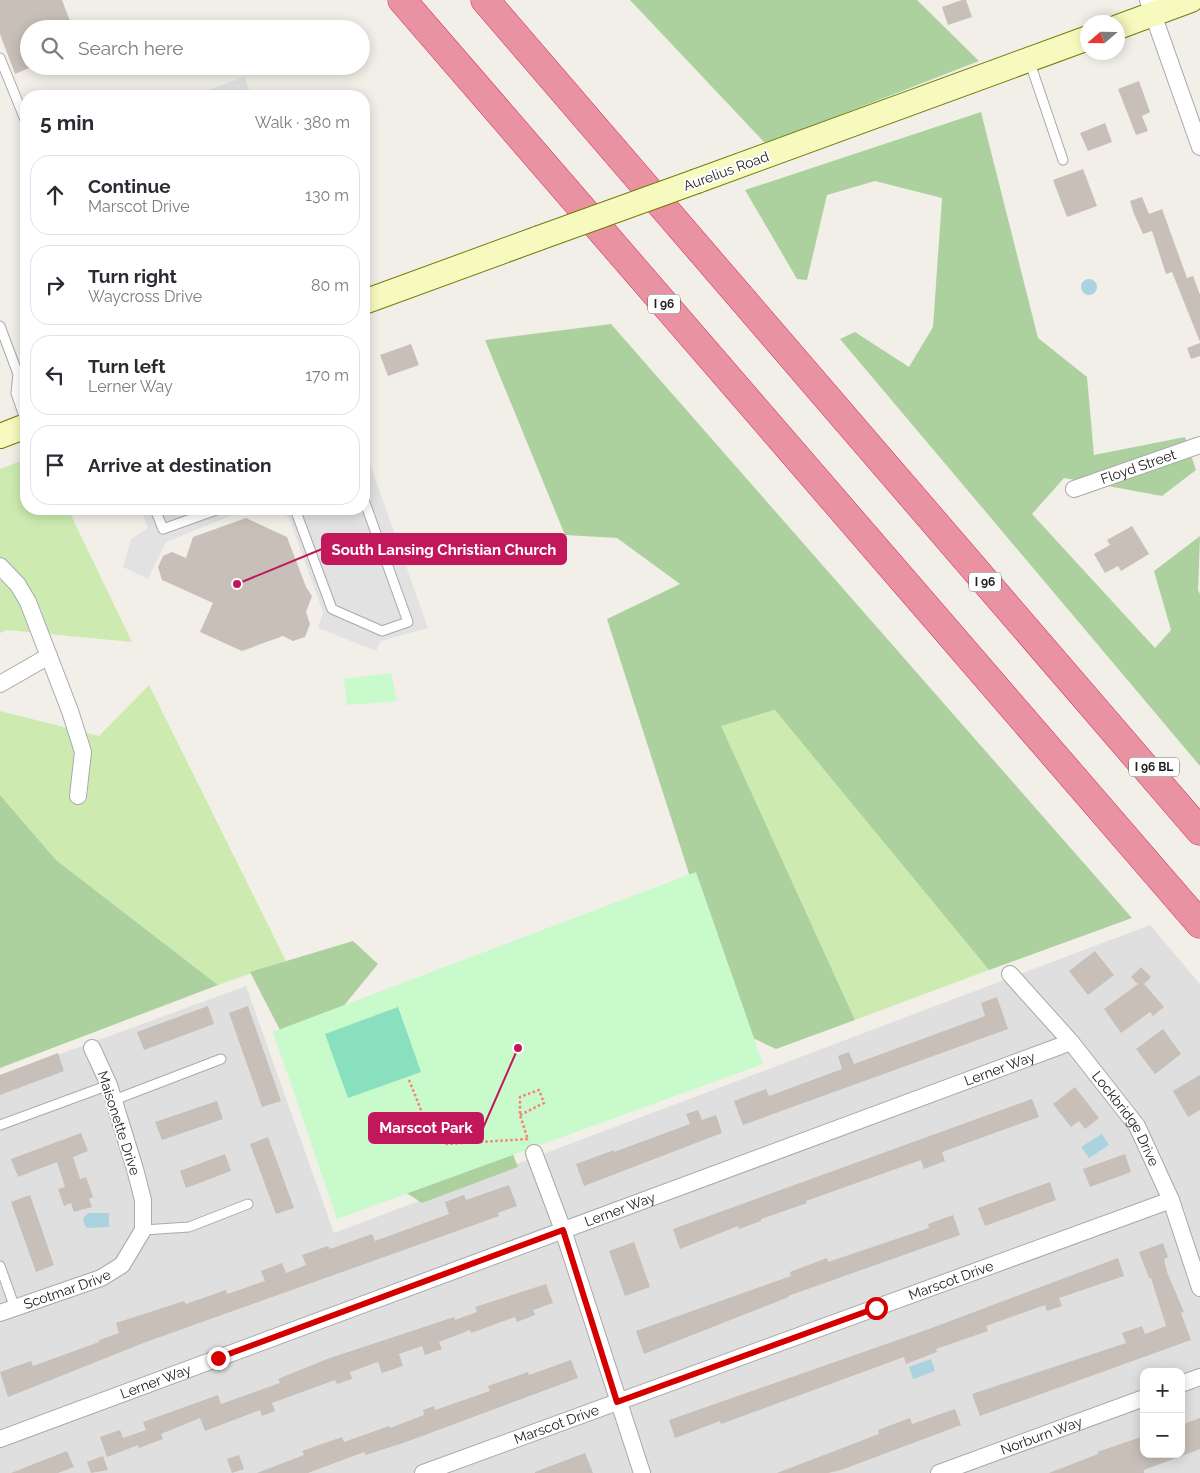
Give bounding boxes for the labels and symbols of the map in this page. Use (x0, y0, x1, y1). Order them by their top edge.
north arrow (1080, 15, 1125, 60)
street label: Aurelius Road (681, 148, 771, 194)
road number: I 96 (648, 294, 680, 314)
street label: Floyd Street (1098, 446, 1178, 487)
callout: South Lansing Christian Church (322, 534, 566, 564)
text: South Lansing Christian Church (332, 541, 556, 559)
road number: I 96 (969, 572, 1001, 592)
road number: I 96 BL (1129, 758, 1179, 776)
street label: Lerner Way (962, 1048, 1037, 1089)
street label: Lockbridge Drive (1089, 1068, 1162, 1169)
street label: Maisonette Drive (95, 1069, 143, 1177)
callout: Marscot Park (369, 1113, 483, 1143)
text: Marscot Park (379, 1119, 473, 1137)
street label: Lerner Way (582, 1189, 658, 1230)
street label: Marscot Drive (906, 1258, 996, 1303)
street label: Scotmar Drive (21, 1266, 113, 1312)
route start (865, 1297, 888, 1320)
route end (207, 1347, 230, 1370)
street label: Lerner Way (118, 1361, 194, 1402)
street label: Marscot Drive (512, 1402, 601, 1447)
street label: Norburn Way (998, 1413, 1085, 1458)

